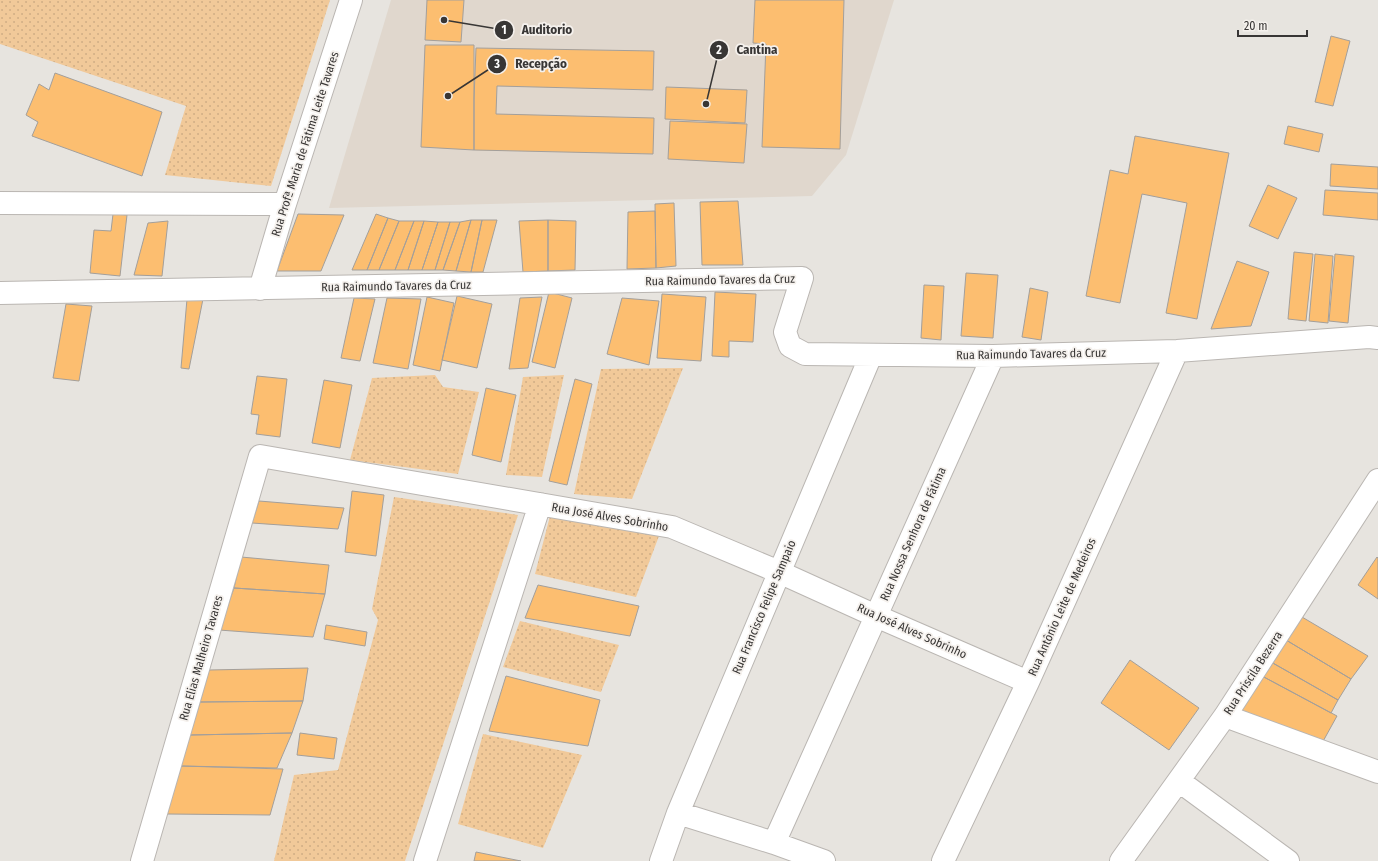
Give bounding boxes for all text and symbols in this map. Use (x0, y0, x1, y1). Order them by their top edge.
scale bar (1238, 12, 1307, 38)
callout: Auditorio (494, 17, 581, 42)
text: 20 m (1244, 19, 1268, 33)
text: Auditorio (521, 22, 572, 37)
text: 1 (501, 23, 507, 37)
callout: Cantina (709, 37, 786, 62)
text: Cantina (736, 42, 778, 57)
text: 2 (715, 43, 722, 57)
street label: Rua Profª Maria de Fátima Leite Tavares (268, 50, 342, 238)
callout: Recepção (487, 51, 575, 76)
text: Recepção (515, 56, 567, 72)
text: 3 (493, 57, 500, 71)
street label: Rua Raimundo Tavares da Cruz (645, 272, 795, 288)
street label: Rua Raimundo Tavares da Cruz (321, 278, 471, 294)
street label: Rua Raimundo Tavares da Cruz (956, 346, 1106, 362)
street label: Rua Nossa Senhora de Fátima (877, 465, 949, 603)
street label: Rua José Alves Sobrinho (551, 500, 669, 534)
street label: Rua Antônio Leite de Medeiros (1025, 536, 1099, 678)
street label: Rua Francisco Felipe Sampaio (729, 538, 799, 676)
street label: Rua Elias Malheiro Tavares (176, 594, 226, 722)
street label: Rua José Alves Sobrinho (855, 601, 969, 661)
street label: Rua Priscila Bezerra (1221, 629, 1285, 717)

